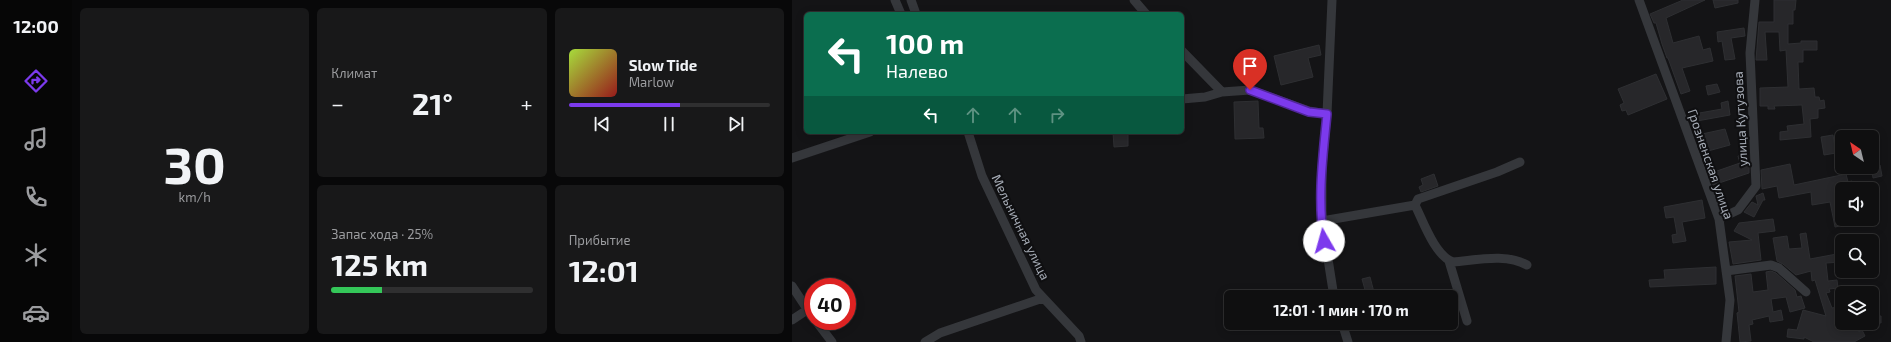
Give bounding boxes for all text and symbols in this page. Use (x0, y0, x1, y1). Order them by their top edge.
text: 12:00 (13, 15, 59, 37)
text: 100 m (886, 26, 964, 60)
icon: left (820, 28, 872, 80)
pin (1233, 49, 1267, 90)
icon: arrive (1239, 55, 1261, 77)
text: Slow Tide (629, 56, 697, 74)
text: Налево (886, 60, 948, 82)
text: Климат (331, 65, 377, 81)
icon: directions (22, 67, 50, 95)
street label: улица Кутузова (1730, 71, 1750, 167)
text: Marlow (629, 74, 674, 90)
text: 21° (412, 85, 453, 121)
text: − (331, 90, 344, 116)
text: + (521, 90, 533, 116)
icon: left (920, 104, 942, 126)
icon: ahead (962, 104, 984, 126)
icon: ahead (1004, 104, 1026, 126)
icon: right (1046, 104, 1068, 126)
street label: Грозненская улица (1685, 107, 1737, 221)
icon: previous (591, 113, 613, 135)
icon: pause (658, 113, 680, 135)
icon: next (725, 113, 747, 135)
icon: music (22, 125, 50, 153)
north arrow (1835, 130, 1879, 174)
map controls (1835, 130, 1879, 330)
text: 30 (164, 132, 226, 194)
street label: Мельничная улица (988, 172, 1054, 282)
button: sound (1835, 182, 1879, 226)
icon: phone (22, 183, 50, 211)
text: km/h (179, 189, 211, 205)
position arrow (1303, 220, 1345, 262)
text: Запас хода · 25% (331, 226, 433, 242)
text: Прибытие (569, 232, 630, 248)
button: search (1835, 234, 1879, 278)
icon: climate (22, 241, 50, 269)
text: 125 km (331, 246, 428, 282)
text: 12:01 (569, 252, 639, 288)
speed limit sign: 40 (804, 278, 856, 330)
button: layers (1835, 286, 1879, 330)
icon: car (22, 299, 50, 327)
text: 12:01 · 1 мин · 170 m (1273, 301, 1409, 319)

